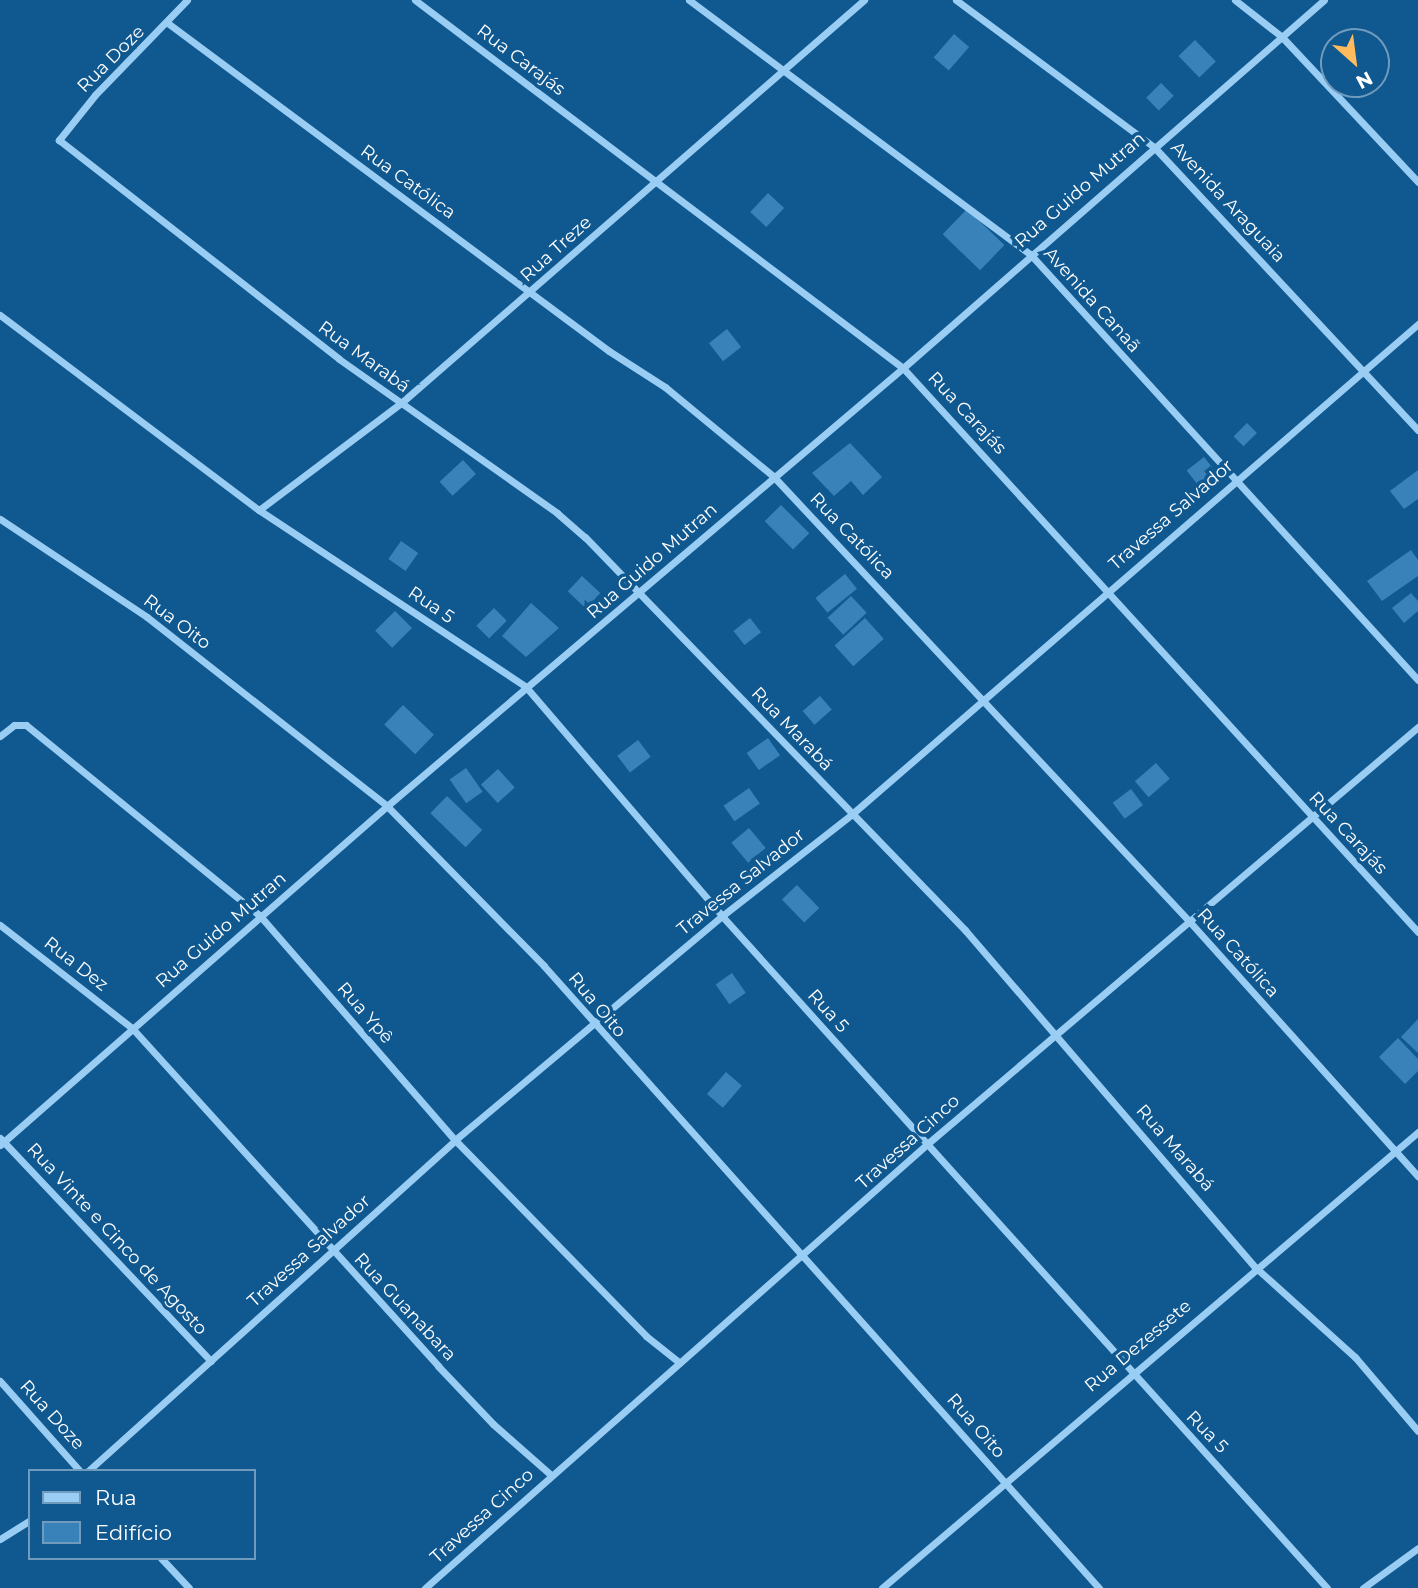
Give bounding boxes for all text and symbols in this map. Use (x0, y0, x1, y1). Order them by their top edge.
street label: Rua Carajás (473, 20, 569, 100)
street label: Rua Doze (73, 21, 149, 97)
north arrow (1320, 28, 1390, 98)
text: N (1352, 66, 1376, 94)
street label: Rua Guido Mutran (1011, 128, 1149, 252)
street label: Avenida Araguaia (1166, 137, 1290, 267)
street label: Rua Católica (356, 140, 460, 224)
street label: Rua Treze (516, 211, 596, 287)
street label: Avenida Canaã (1039, 243, 1145, 357)
street label: Rua Marabá (314, 316, 414, 398)
street label: Rua Carajás (923, 367, 1011, 459)
street label: Travessa Salvador (1104, 455, 1238, 575)
street label: Rua Católica (805, 488, 899, 584)
street label: Rua Guido Mutran (583, 499, 721, 623)
street label: Rua 5 (404, 582, 458, 628)
street label: Rua Oito (139, 590, 215, 654)
street label: Rua Marabá (747, 683, 837, 775)
street label: Rua Carajás (1304, 787, 1392, 879)
street label: Travessa Salvador (673, 824, 809, 940)
street label: Rua Guido Mutran (152, 868, 290, 992)
street label: Rua Católica (1192, 904, 1284, 1002)
street label: Rua Dez (40, 932, 112, 996)
street label: Rua Oito (564, 968, 630, 1042)
street label: Rua Ypê (332, 978, 398, 1048)
street label: Rua 5 (803, 985, 853, 1037)
street label: Travessa Cinco (852, 1090, 964, 1194)
street label: Rua Marabá (1131, 1100, 1219, 1196)
street label: Rua Vinte e Cinco de Agosto (22, 1138, 212, 1340)
street label: Travessa Salvador (243, 1190, 375, 1312)
street label: Rua Guanabara (349, 1249, 461, 1365)
street label: Rua Dezessete (1080, 1295, 1196, 1397)
street label: Rua Doze (15, 1376, 89, 1454)
street label: Rua Oito (942, 1389, 1010, 1463)
street label: Rua 5 (1182, 1406, 1232, 1458)
street label: Travessa Cinco (426, 1464, 538, 1568)
legend (28, 1469, 256, 1560)
text: Rua (95, 1485, 137, 1510)
text: Edifício (95, 1520, 172, 1545)

